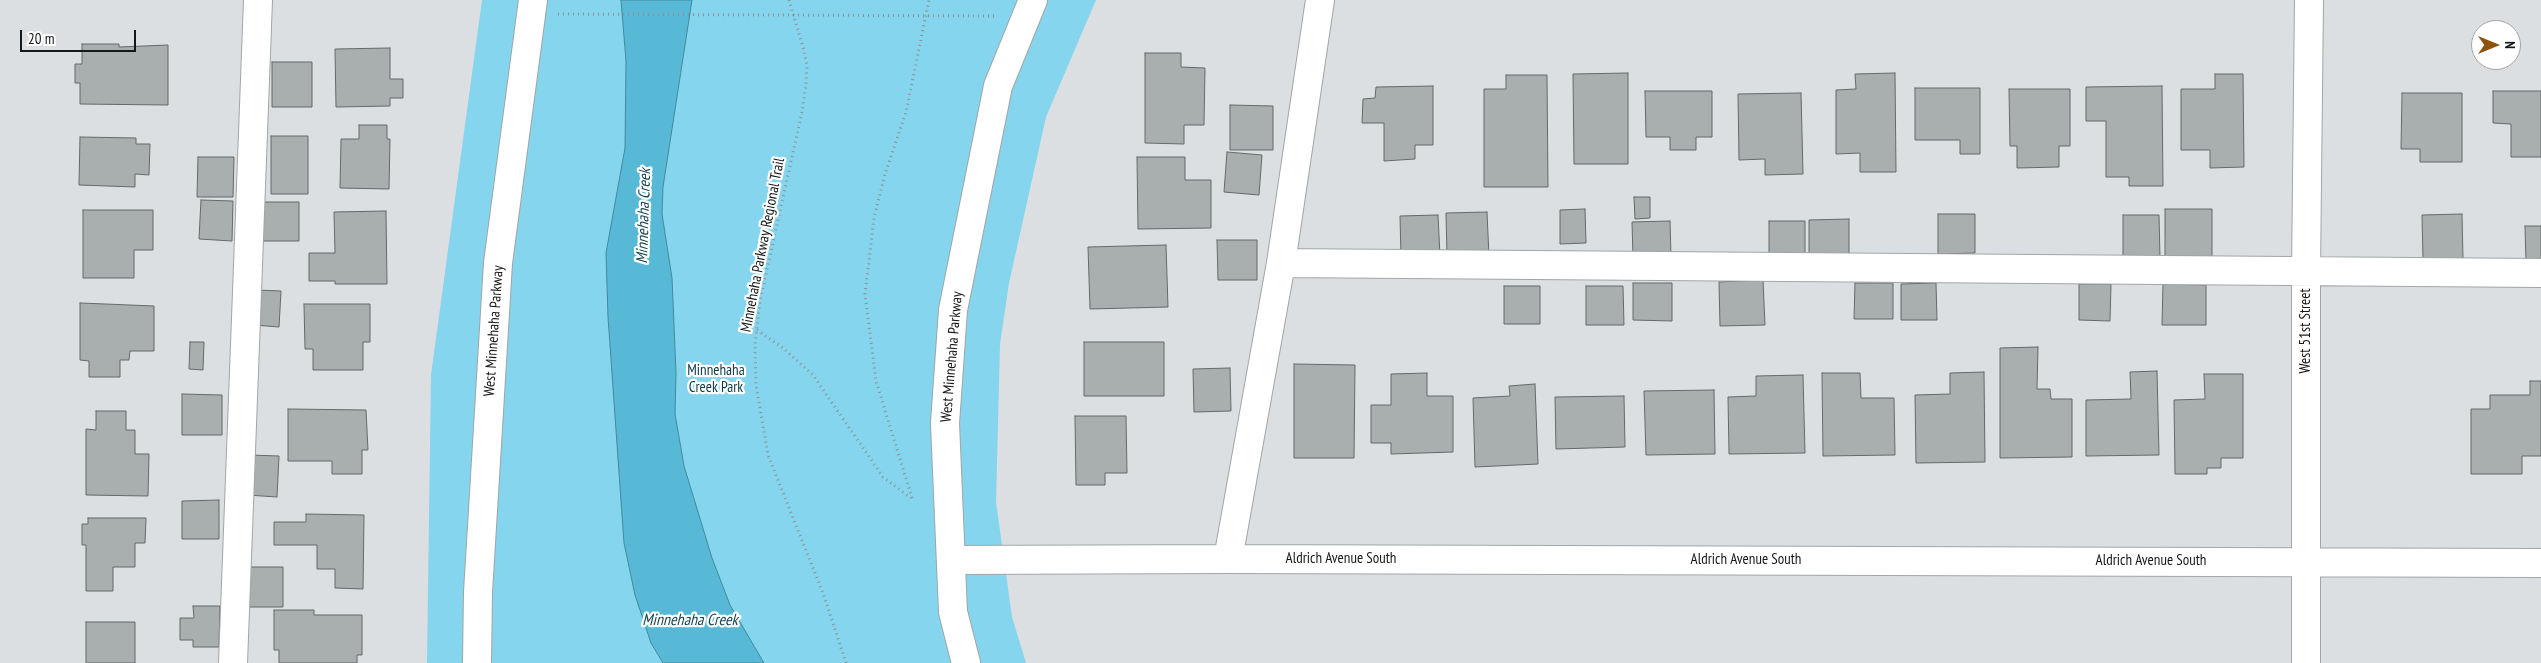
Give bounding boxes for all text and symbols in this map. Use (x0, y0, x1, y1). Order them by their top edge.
scale bar (22, 20, 139, 52)
north arrow (2471, 20, 2521, 70)
text: 20 m (28, 29, 54, 48)
text: N (2501, 41, 2519, 49)
street label: Minnehaha Parkway Regional Trail (737, 156, 789, 334)
water label: Minnehaha Creek (633, 168, 655, 264)
street label: West Minnehaha Parkway (480, 265, 508, 397)
street label: West 51st Street (2297, 288, 2315, 374)
street label: West Minnehaha Parkway (937, 291, 967, 423)
park label: Minnehaha Creek Park (687, 362, 745, 397)
street label: Aldrich Avenue South (1286, 550, 1396, 568)
street label: Aldrich Avenue South (1691, 551, 1801, 569)
street label: Aldrich Avenue South (2096, 552, 2206, 570)
water label: Minnehaha Creek (642, 610, 738, 630)

